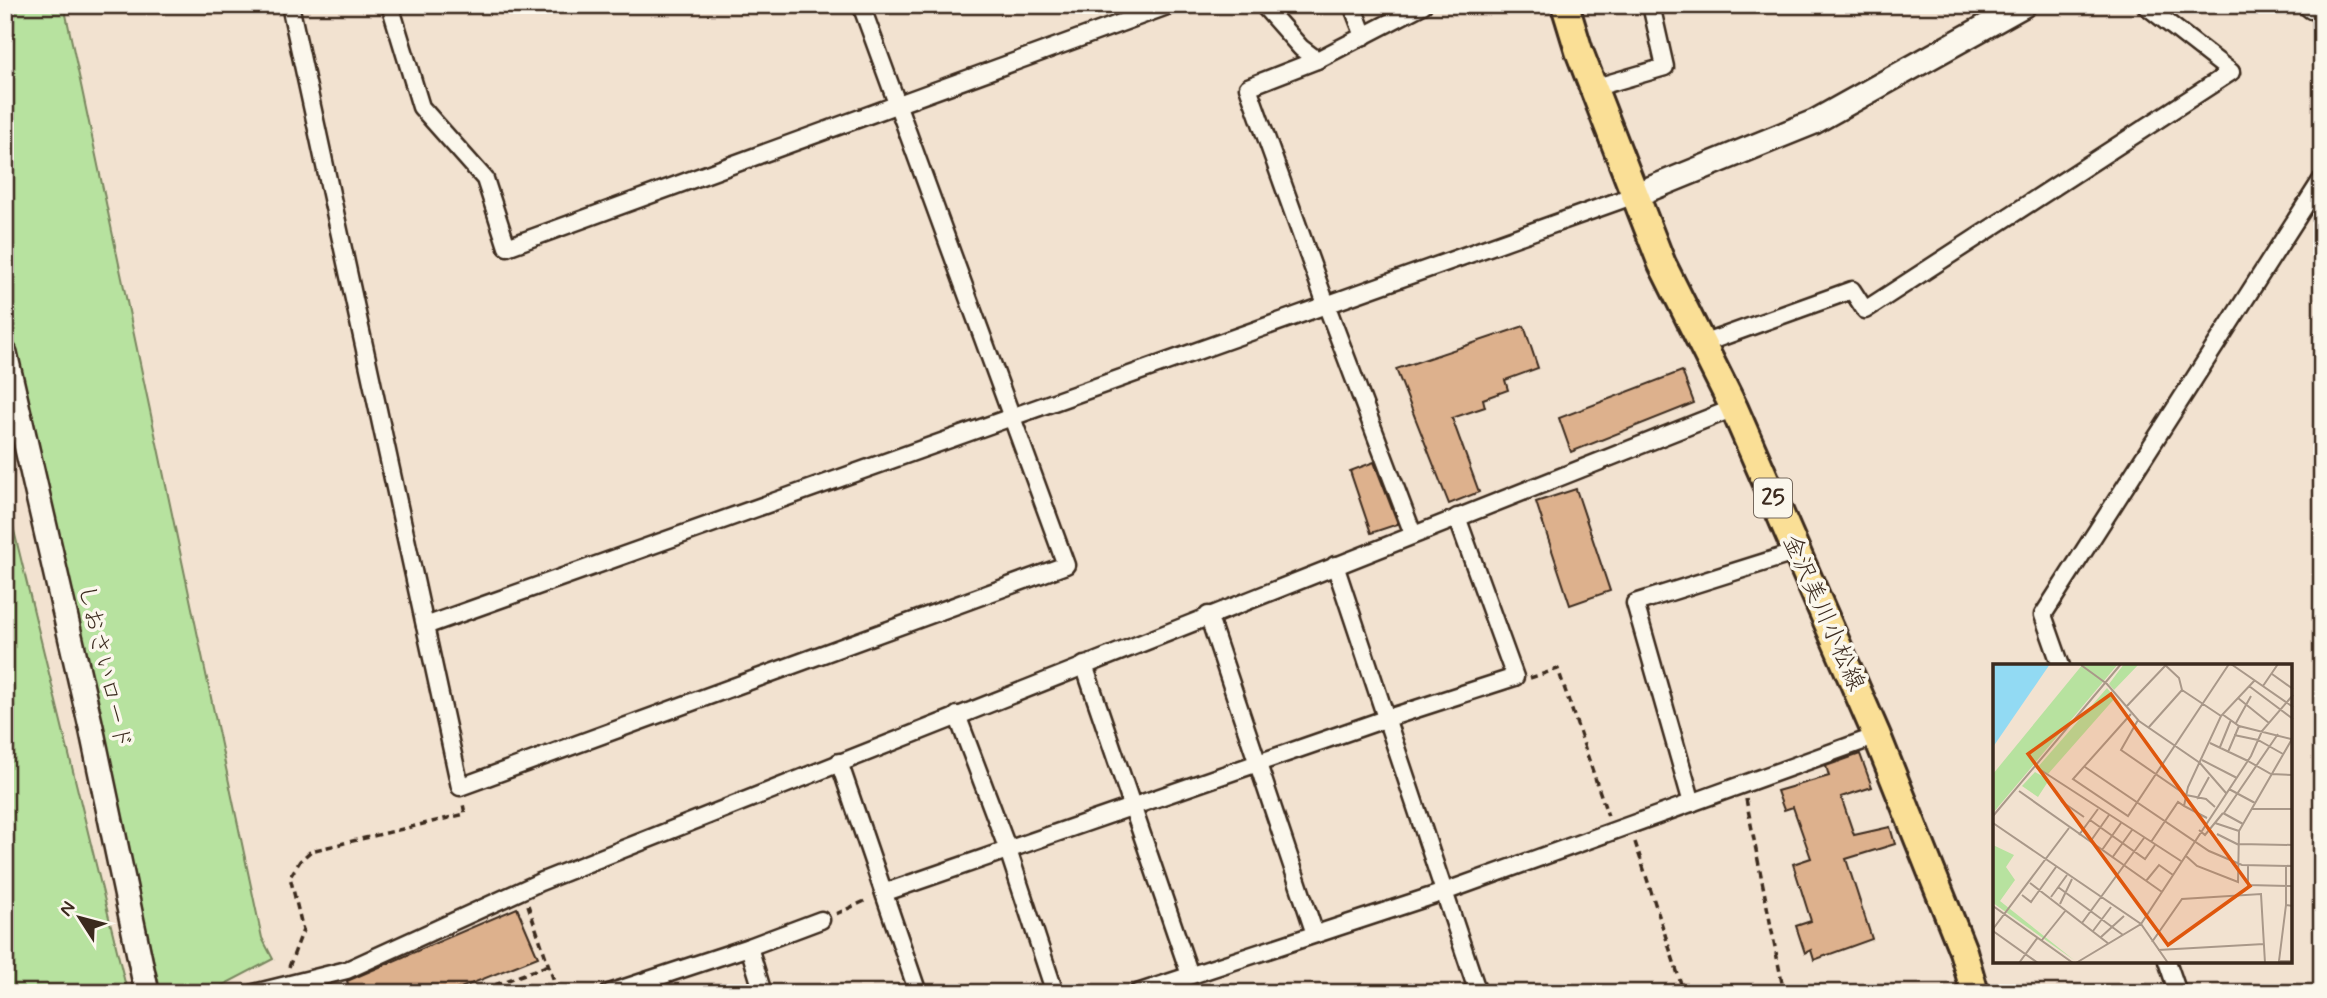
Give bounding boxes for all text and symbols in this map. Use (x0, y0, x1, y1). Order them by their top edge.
road number: 25 (1754, 478, 1792, 518)
street label: 金沢美川小松線 (1775, 530, 1871, 696)
street label: しおさいロード (70, 582, 138, 752)
inset map (1993, 664, 2292, 963)
north arrow (46, 883, 116, 953)
text: N (54, 896, 81, 921)

